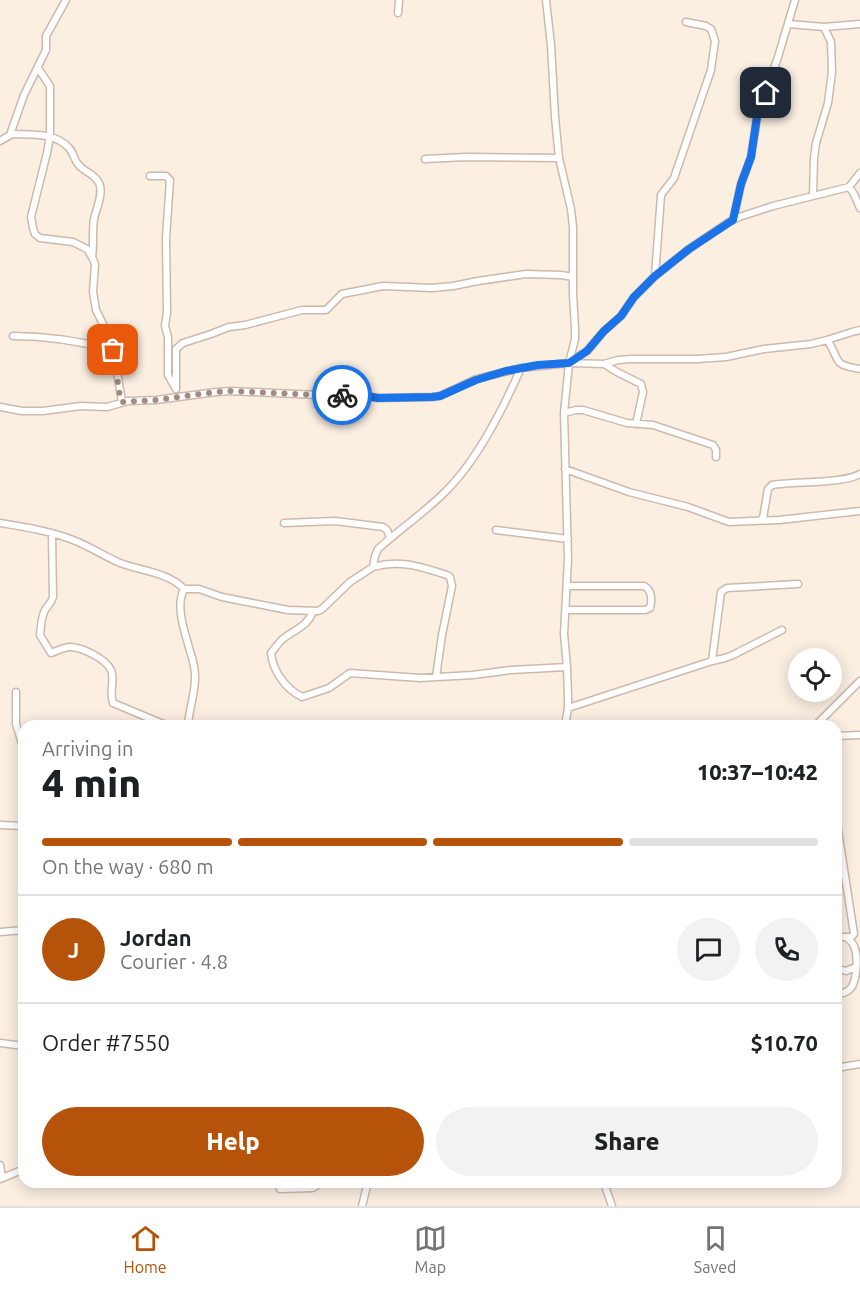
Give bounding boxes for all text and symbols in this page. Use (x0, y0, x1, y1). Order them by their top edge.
pin (740, 67, 791, 118)
icon: home (749, 76, 782, 109)
pin (87, 324, 138, 375)
icon: bag (96, 333, 129, 366)
courier (312, 365, 372, 425)
icon: bike (326, 379, 359, 412)
map controls (788, 648, 842, 702)
button: locate (788, 648, 842, 702)
text: Arriving in (42, 737, 133, 760)
text: 10:37–10:42 (697, 759, 818, 784)
text: 4 min (42, 761, 141, 804)
text: On the way · 680 m (42, 855, 214, 878)
button: chat (677, 918, 740, 981)
button: phone (755, 918, 818, 981)
text: Jordan (120, 925, 192, 950)
text: J (68, 937, 79, 962)
text: Courier · 4.8 (120, 950, 228, 973)
text: Order #7550 (42, 1030, 170, 1055)
text: $10.70 (751, 1030, 818, 1055)
button: Help (42, 1107, 424, 1176)
button: Share (436, 1107, 818, 1176)
tab: Home (124, 1222, 167, 1276)
tab: Map (414, 1222, 447, 1276)
tab: Saved (694, 1222, 736, 1276)

